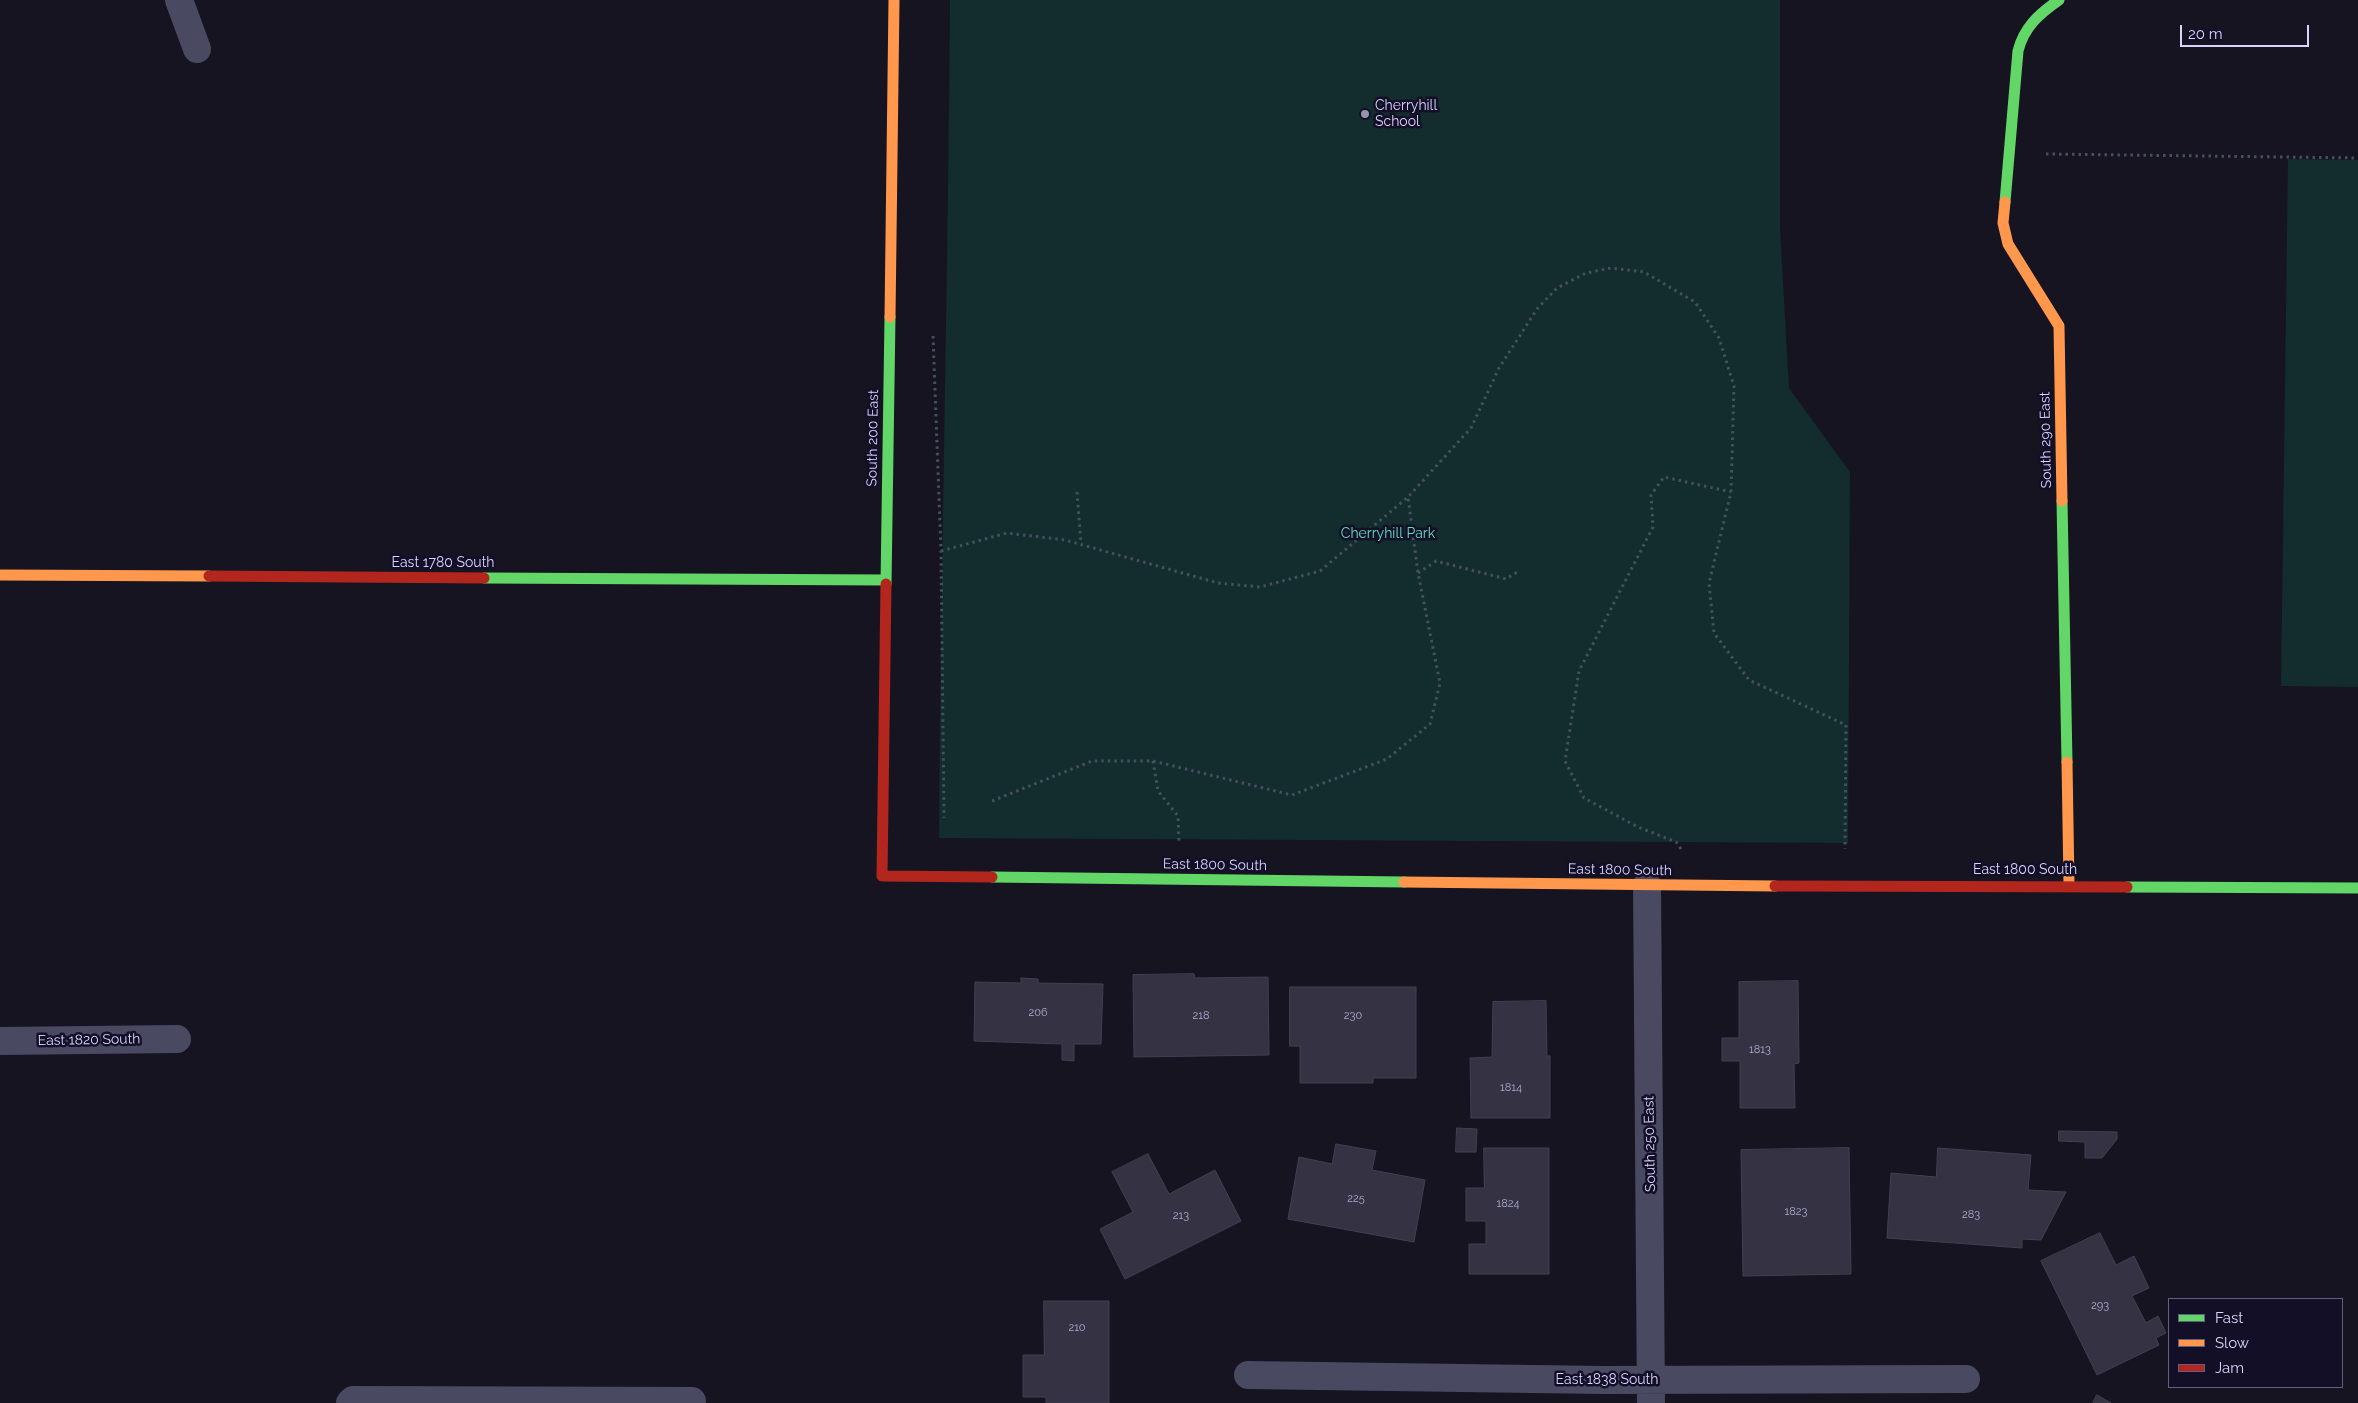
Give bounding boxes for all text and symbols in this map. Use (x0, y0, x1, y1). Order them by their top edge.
scale bar (2183, 15, 2312, 47)
text: 20 m (2188, 25, 2223, 43)
place label: Cherryhill School (1375, 98, 1437, 130)
marker: Cherryhill School (1359, 108, 1371, 120)
street label: South 200 East (864, 389, 882, 487)
street label: South 290 East (2037, 391, 2055, 489)
park label: Cherryhill Park (1341, 526, 1435, 542)
street label: East 1780 South (392, 555, 494, 571)
street label: East 1800 South (1163, 856, 1267, 874)
street label: East 1800 South (1568, 861, 1672, 879)
street label: East 1800 South (1973, 862, 2077, 878)
house number: 206 (1028, 1006, 1048, 1020)
house number: 218 (1193, 1009, 1209, 1023)
house number: 230 (1344, 1009, 1362, 1023)
street label: East 1820 South (37, 1031, 141, 1049)
house number: 1813 (1749, 1043, 1771, 1057)
house number: 1814 (1500, 1081, 1522, 1095)
street label: South 250 East (1641, 1096, 1659, 1192)
house number: 225 (1347, 1192, 1365, 1206)
house number: 1824 (1497, 1197, 1519, 1211)
house number: 1823 (1785, 1205, 1807, 1219)
house number: 283 (1962, 1208, 1980, 1222)
house number: 213 (1173, 1209, 1189, 1223)
legend (2168, 1298, 2343, 1388)
house number: 293 (2091, 1299, 2109, 1313)
text: Fast (2215, 1309, 2243, 1327)
house number: 210 (1068, 1321, 1086, 1335)
text: Slow (2215, 1334, 2249, 1352)
text: Jam (2215, 1359, 2244, 1377)
street label: East 1838 South (1556, 1372, 1658, 1388)

